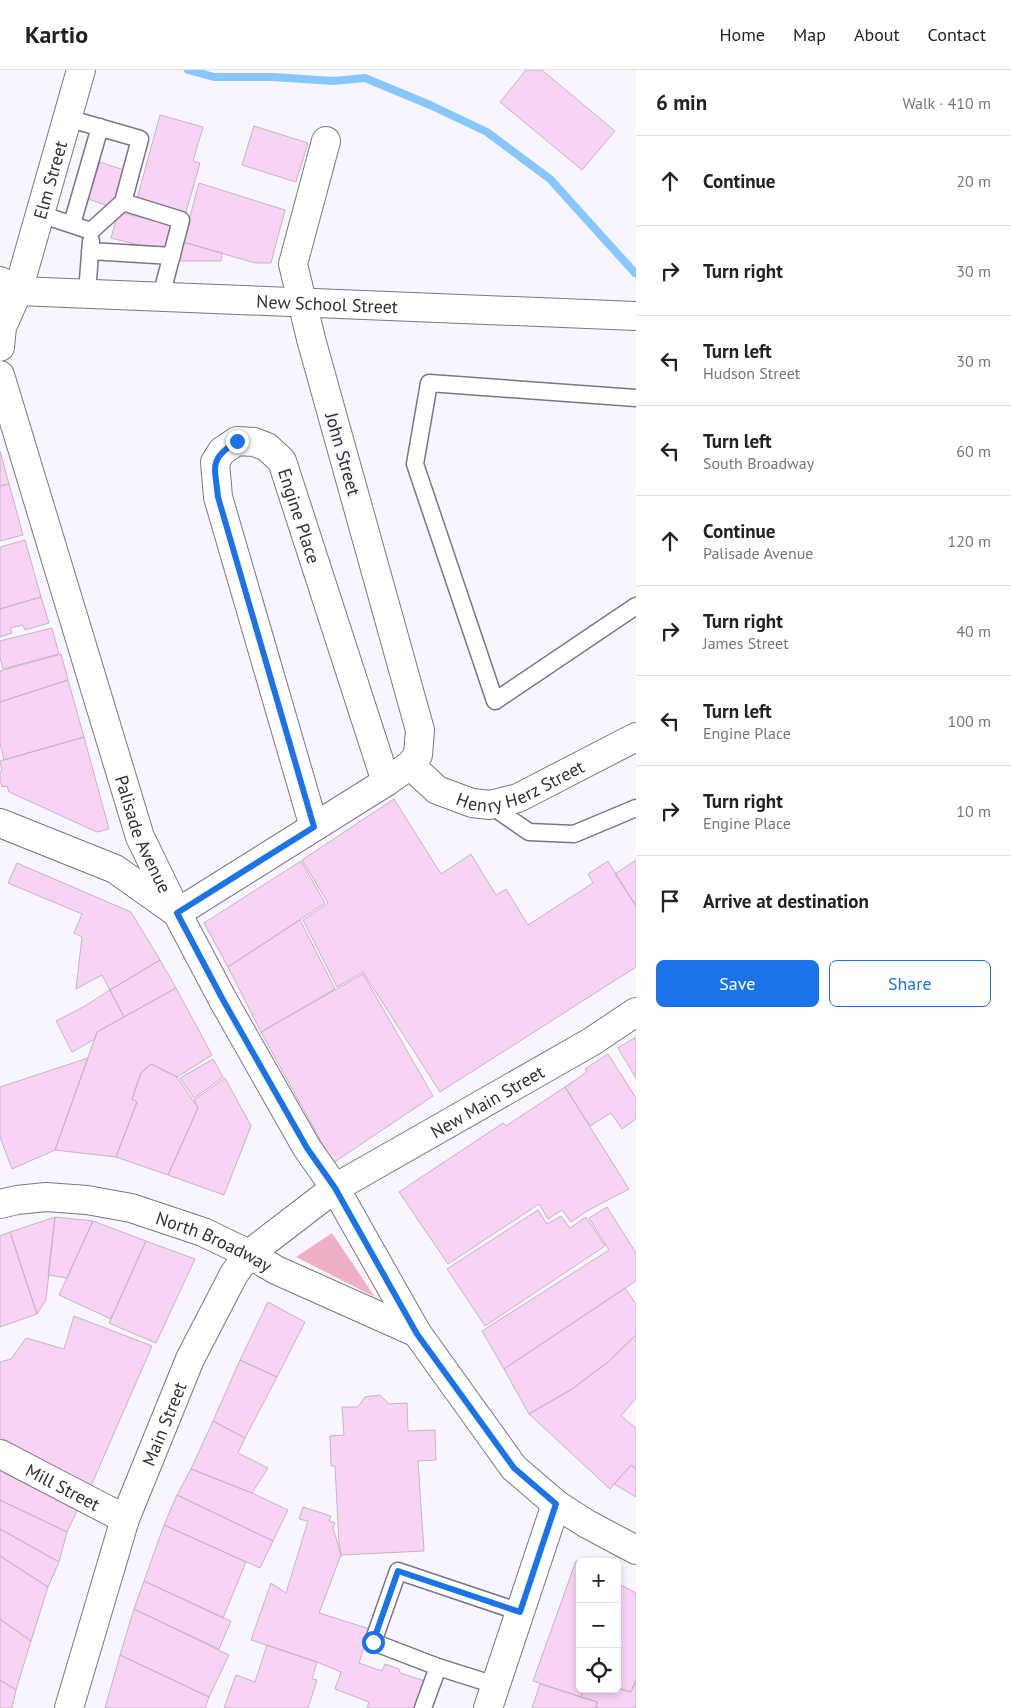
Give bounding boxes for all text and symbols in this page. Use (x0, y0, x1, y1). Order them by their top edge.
text: Kartio (25, 19, 88, 50)
text: Home (719, 23, 765, 46)
text: Map (793, 23, 826, 46)
text: About (854, 23, 900, 46)
text: Contact (928, 23, 986, 46)
text: 6 min (656, 89, 707, 116)
text: Walk · 410 m (902, 93, 991, 113)
street label: Elm Street (28, 138, 72, 222)
icon: ahead (656, 167, 684, 195)
text: Continue (703, 169, 775, 193)
text: 20 m (956, 171, 991, 191)
icon: right (656, 257, 684, 285)
text: Turn right (703, 259, 783, 283)
text: 30 m (956, 261, 991, 281)
street label: New School Street (256, 289, 398, 318)
text: Turn left (703, 339, 772, 363)
icon: left (656, 347, 684, 375)
text: 30 m (956, 351, 991, 371)
text: Hudson Street (703, 363, 800, 383)
street label: John Street (320, 409, 366, 498)
text: Turn left (703, 429, 772, 453)
route end (226, 430, 249, 453)
icon: left (656, 437, 684, 465)
text: 60 m (956, 441, 991, 461)
text: South Broadway (703, 453, 814, 473)
street label: Engine Place (274, 465, 326, 566)
text: Continue (703, 519, 775, 543)
icon: ahead (656, 527, 684, 555)
text: 120 m (948, 531, 991, 551)
text: Palisade Avenue (703, 543, 813, 563)
text: Turn right (703, 609, 783, 633)
icon: right (656, 617, 684, 645)
text: 40 m (956, 621, 991, 641)
text: James Street (703, 633, 789, 653)
text: Turn left (703, 699, 772, 723)
icon: left (656, 707, 684, 735)
text: 100 m (948, 711, 991, 731)
text: Engine Place (703, 723, 791, 743)
street label: Henry Herz Street (453, 754, 588, 817)
street label: Palisade Avenue (110, 773, 177, 896)
text: Turn right (703, 789, 783, 813)
icon: right (656, 797, 684, 825)
text: 10 m (956, 801, 991, 821)
text: Engine Place (703, 813, 791, 833)
icon: arrive (656, 887, 684, 915)
text: Arrive at destination (703, 889, 869, 913)
button: Save (656, 960, 819, 1007)
button: Share (829, 960, 991, 1007)
street label: New Main Street (426, 1060, 548, 1143)
street label: North Broadway (153, 1206, 277, 1277)
street label: Main Street (136, 1378, 191, 1469)
street label: Mill Street (22, 1458, 104, 1516)
map controls (576, 1558, 621, 1693)
button: + (576, 1558, 621, 1603)
button: − (576, 1603, 621, 1648)
route start (362, 1631, 385, 1654)
button: locate (576, 1648, 621, 1693)

